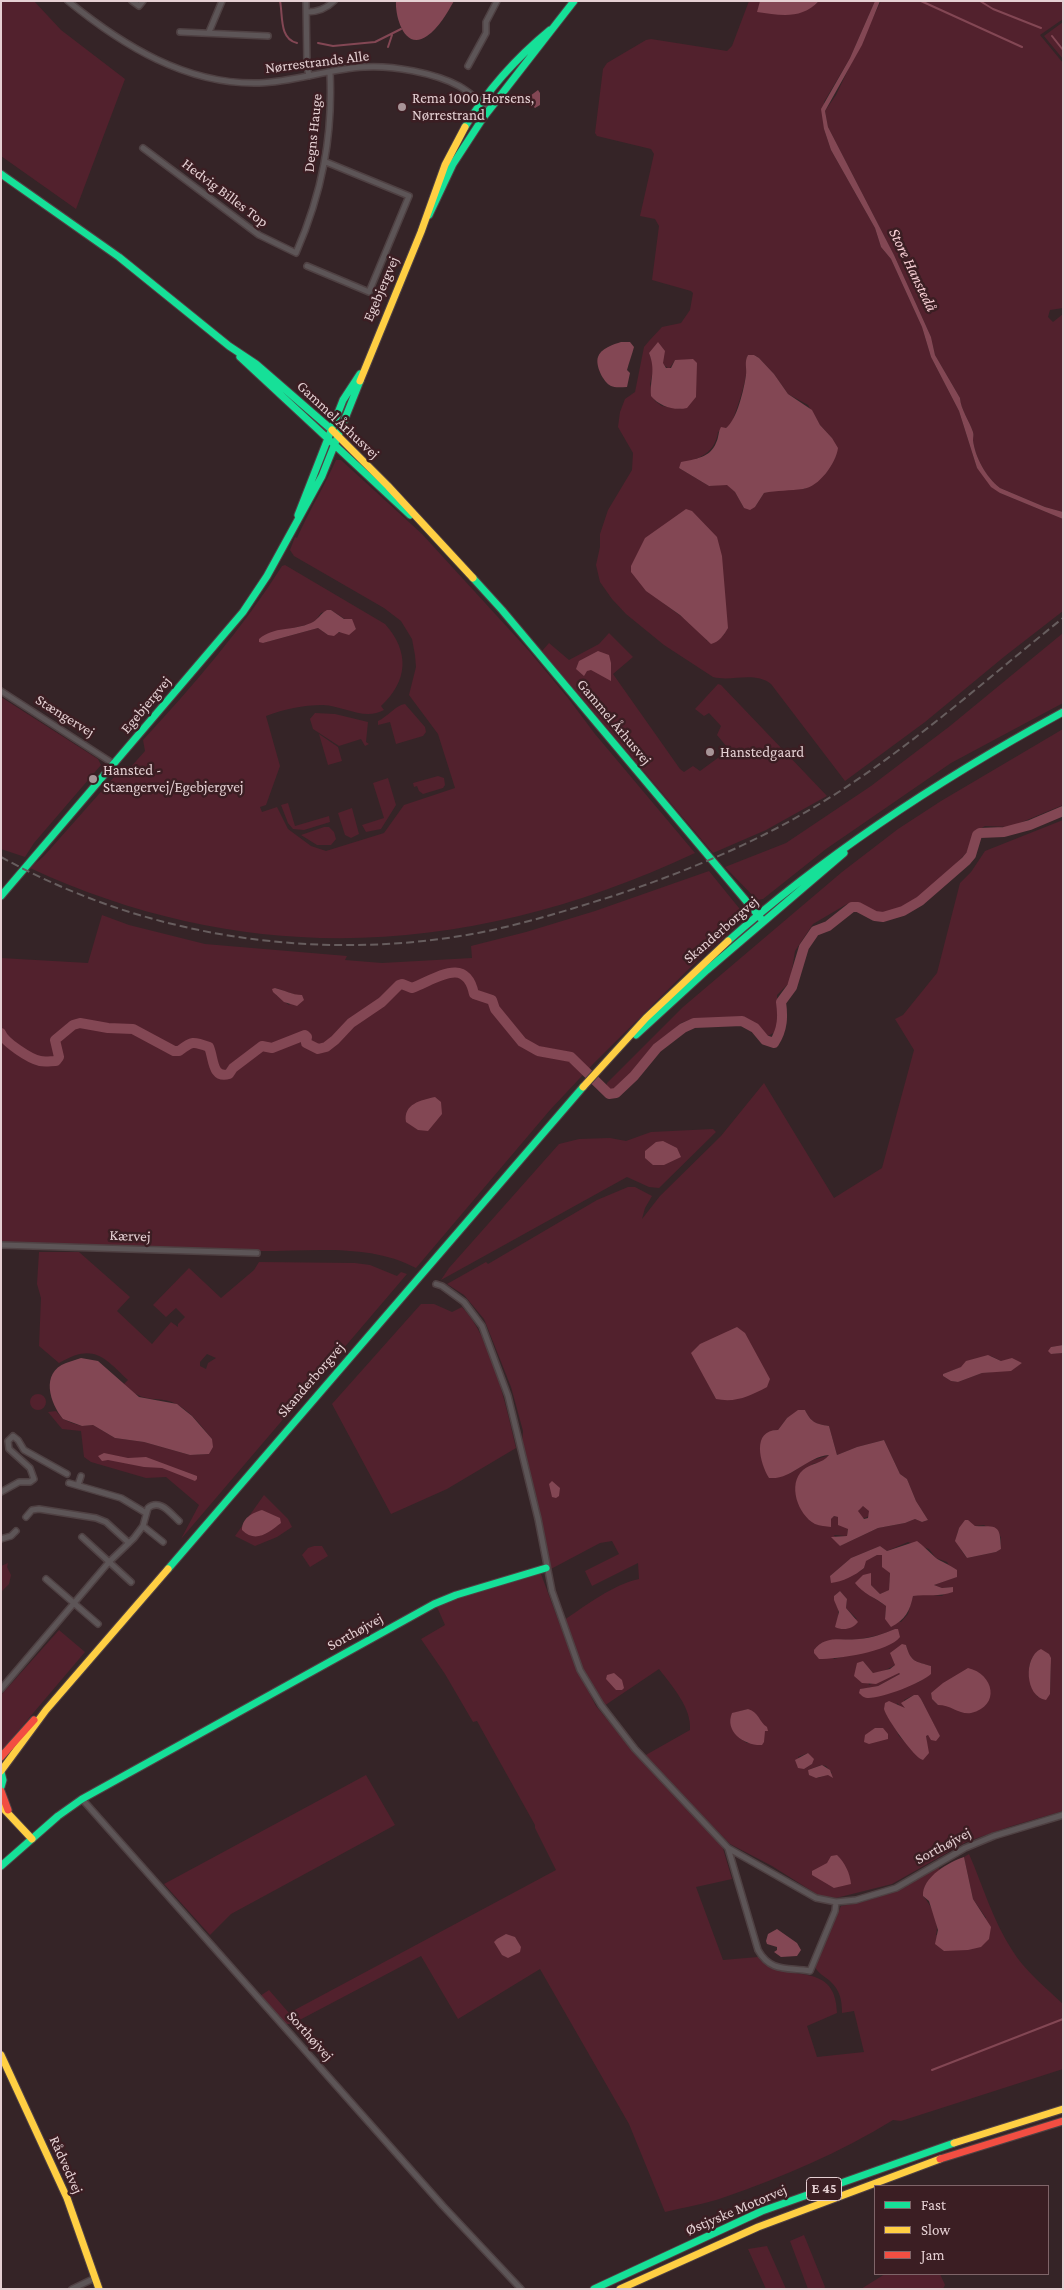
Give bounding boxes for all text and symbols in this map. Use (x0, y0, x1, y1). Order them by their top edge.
street label: Nørrestrands Alle (264, 47, 370, 77)
place label: Rema 1000 Horsens, Nørrestrand (412, 89, 534, 124)
street label: Degns Hauge (300, 93, 326, 173)
marker: Rema 1000 Horsens, Nørrestrand (396, 101, 408, 113)
street label: Hedvig Billes Top (178, 155, 272, 231)
water label: Store Hanstedå (885, 225, 941, 315)
street label: Egebjergvej (359, 254, 403, 324)
street label: Gammel Århusvej (293, 377, 383, 463)
street label: Egebjergvej (117, 673, 175, 737)
street label: Gammel Århusvej (573, 675, 655, 769)
street label: Stængervej (32, 691, 98, 741)
place label: Hanstedgaard (720, 743, 804, 761)
marker: Hanstedgaard (704, 746, 716, 758)
place label: Hansted - Stængervej/Egebjergvej (103, 761, 244, 796)
marker: Hansted - Stængervej/Egebjergvej (87, 773, 99, 785)
street label: Skanderborgvej (680, 893, 762, 967)
street label: Kærvej (109, 1226, 151, 1246)
street label: Skanderborgvej (274, 1339, 348, 1421)
street label: Sorthøjvej (324, 1609, 386, 1655)
street label: Sorthøjvej (912, 1824, 974, 1868)
street label: Sorthøjvej (283, 2007, 337, 2065)
street label: Rådvedvej (45, 2133, 87, 2197)
road number: E 45 (806, 2178, 842, 2200)
street label: Østjyske Motorvej (683, 2181, 789, 2239)
legend (874, 2185, 1049, 2275)
text: Fast (921, 2197, 946, 2213)
text: Slow (921, 2222, 950, 2238)
text: Jam (921, 2247, 944, 2263)

